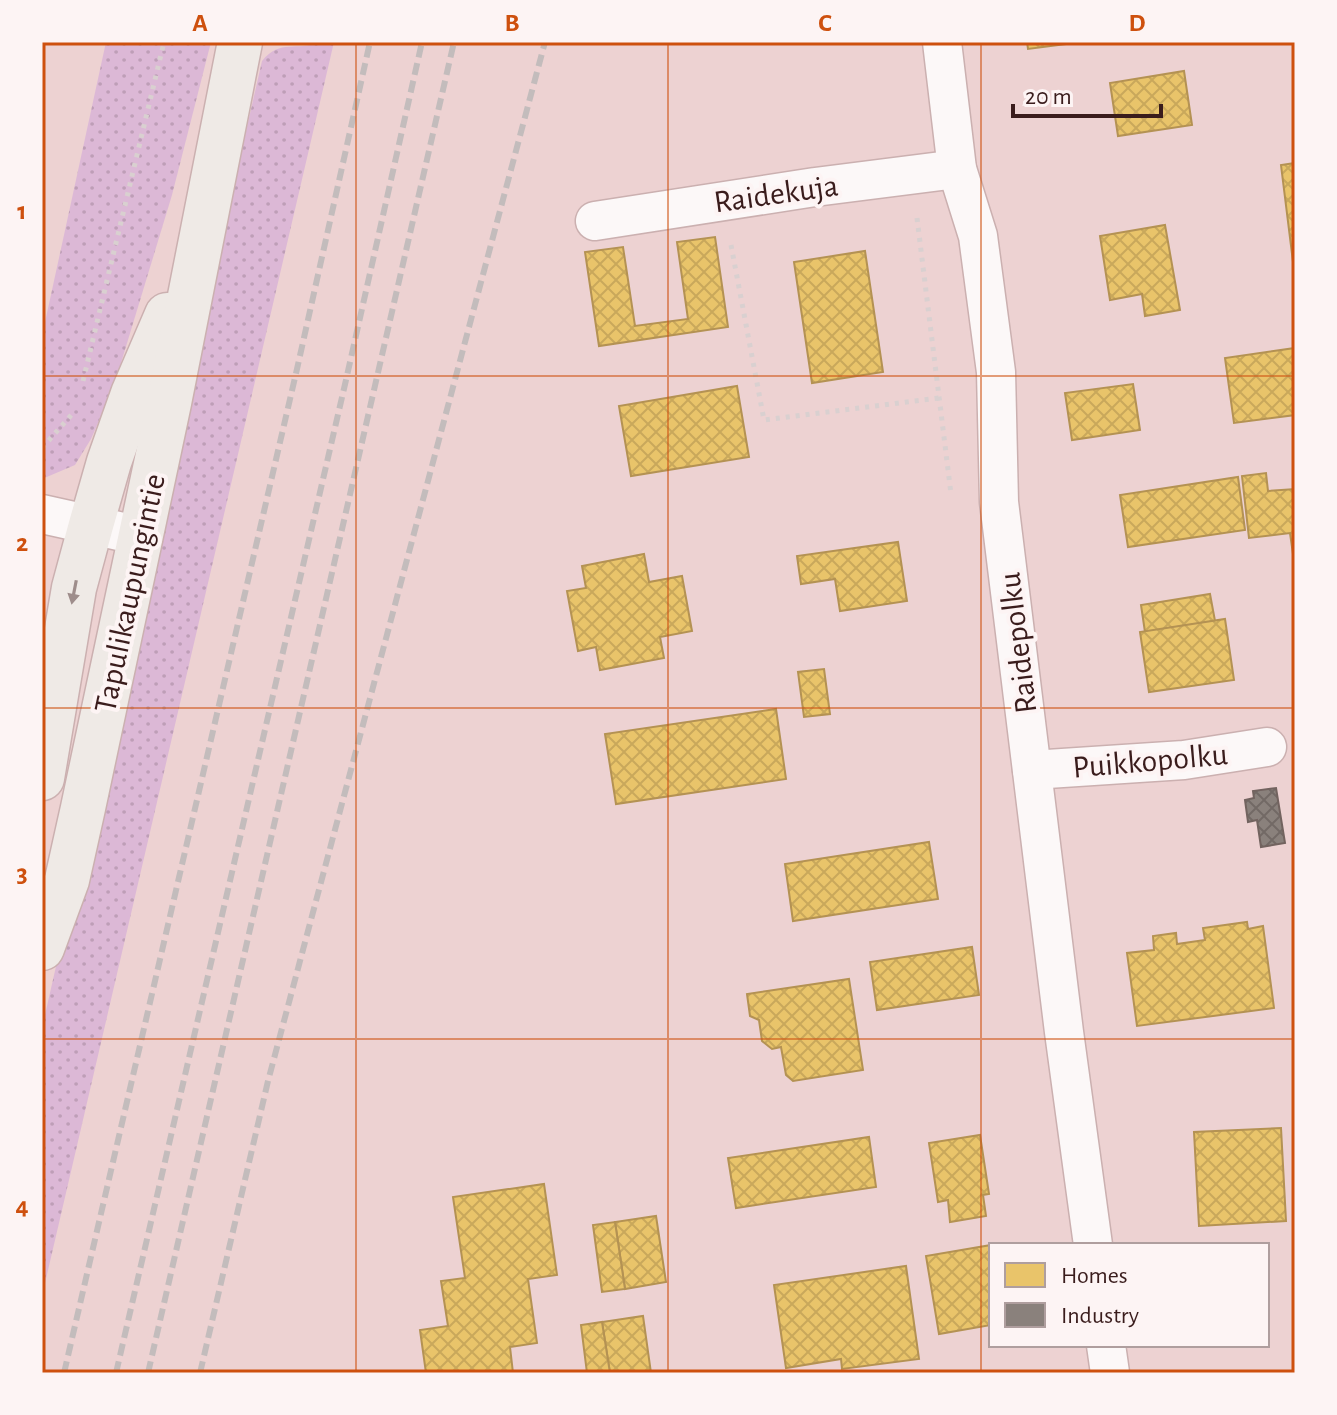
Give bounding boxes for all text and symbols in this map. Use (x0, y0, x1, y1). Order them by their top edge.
text: A (192, 10, 208, 36)
text: B (504, 10, 520, 36)
text: C (818, 10, 832, 36)
text: D (1128, 10, 1146, 36)
scale bar (1013, 68, 1161, 118)
text: 20 m (1025, 85, 1072, 109)
street label: Raidekuja (712, 169, 840, 219)
text: 1 (17, 198, 27, 224)
street label: Tapulikaupungintie (89, 471, 171, 715)
text: 2 (16, 530, 28, 556)
street label: Raidepolku (993, 571, 1043, 715)
one-way arrow (67, 579, 80, 604)
street label: Puikkopolku (1071, 738, 1229, 784)
text: 3 (16, 861, 28, 887)
text: 4 (15, 1193, 29, 1219)
legend (989, 1243, 1269, 1347)
text: Homes (1061, 1264, 1128, 1288)
text: Industry (1061, 1304, 1139, 1328)

